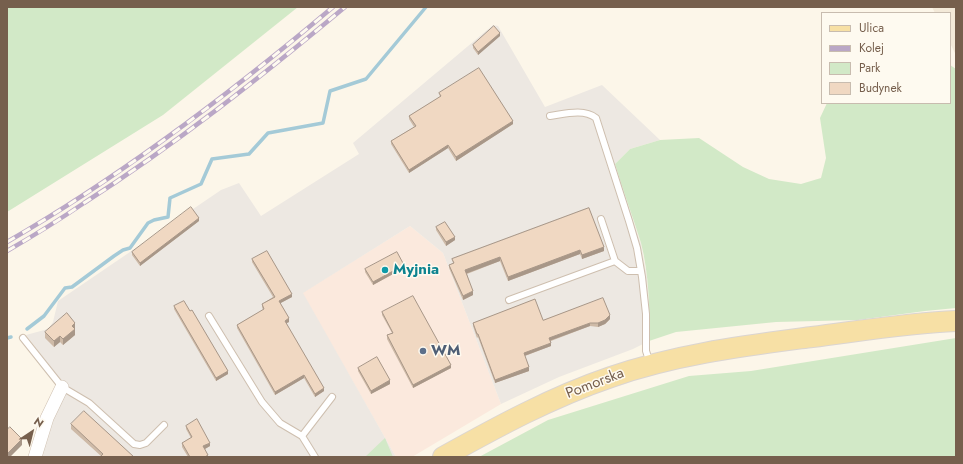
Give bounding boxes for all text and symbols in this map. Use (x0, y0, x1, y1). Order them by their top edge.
legend (821, 12, 951, 104)
text: Ulica (859, 19, 884, 37)
text: Kolej (859, 39, 884, 57)
text: Park (859, 59, 880, 77)
text: Budynek (859, 79, 902, 97)
place label: Myjnia (393, 261, 439, 279)
marker: Myjnia (380, 265, 390, 275)
place label: WM (431, 342, 460, 360)
marker: WM (418, 346, 428, 356)
street label: Pomorska (563, 365, 627, 403)
north arrow (12, 412, 52, 452)
text: N (31, 413, 47, 431)

